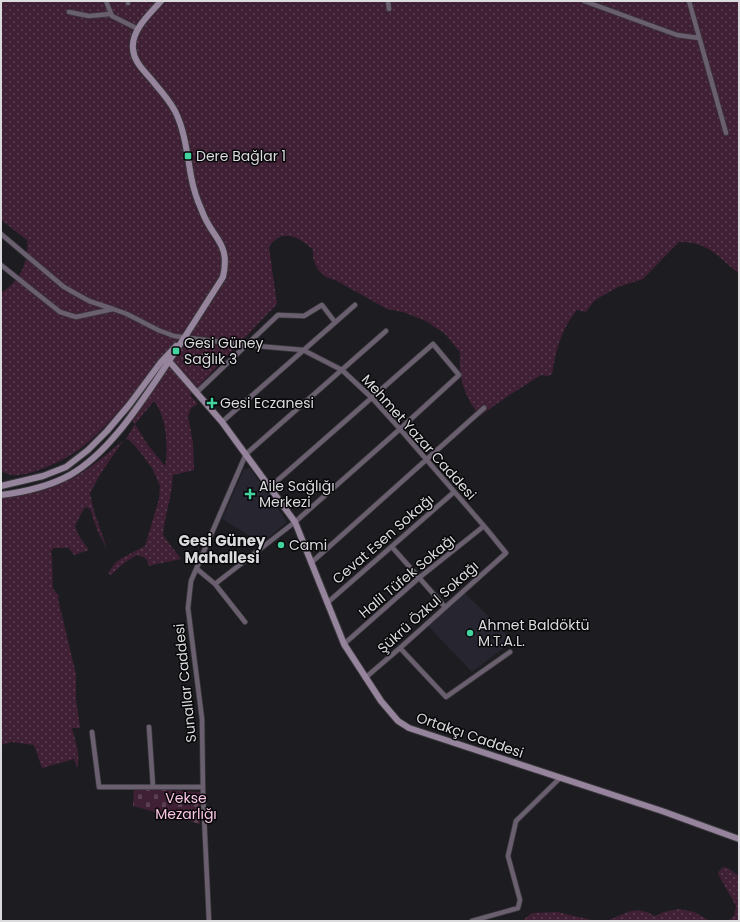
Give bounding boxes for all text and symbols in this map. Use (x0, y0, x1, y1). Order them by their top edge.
place label: Dere Bağlar 1 (196, 146, 286, 166)
marker: Dere Bağlar 1 (183, 151, 193, 161)
place label: Gesi Güney Sağlık 3 (184, 333, 264, 369)
marker: Gesi Güney Sağlık 3 (171, 346, 181, 356)
street label: Mehmet Yazar Caddesi (357, 370, 481, 504)
place label: Gesi Eczanesi (220, 393, 314, 413)
marker: Gesi Eczanesi (207, 398, 217, 408)
place label: Aile Sağlığı Merkezi (259, 476, 335, 512)
marker: Aile Sağlığı Merkezi (244, 488, 256, 500)
street label: Cevat Esen Sokağı (328, 489, 438, 589)
district label: Gesi Güney Mahallesi (178, 530, 266, 568)
street label: Halil Tüfek Sokağı (354, 530, 460, 622)
place label: Cami (289, 535, 327, 555)
marker: Cami (276, 540, 286, 550)
street label: Şükrü Özkul Sokağı (373, 556, 483, 658)
place label: Ahmet Baldöktü M.T.A.L. (478, 615, 590, 651)
street label: Sunallar Caddesi (169, 623, 201, 743)
marker: Ahmet Baldöktü M.T.A.L. (465, 628, 475, 638)
street label: Ortakçı Caddesi (414, 707, 526, 763)
park label: Vekse Mezarlığı (155, 788, 217, 824)

